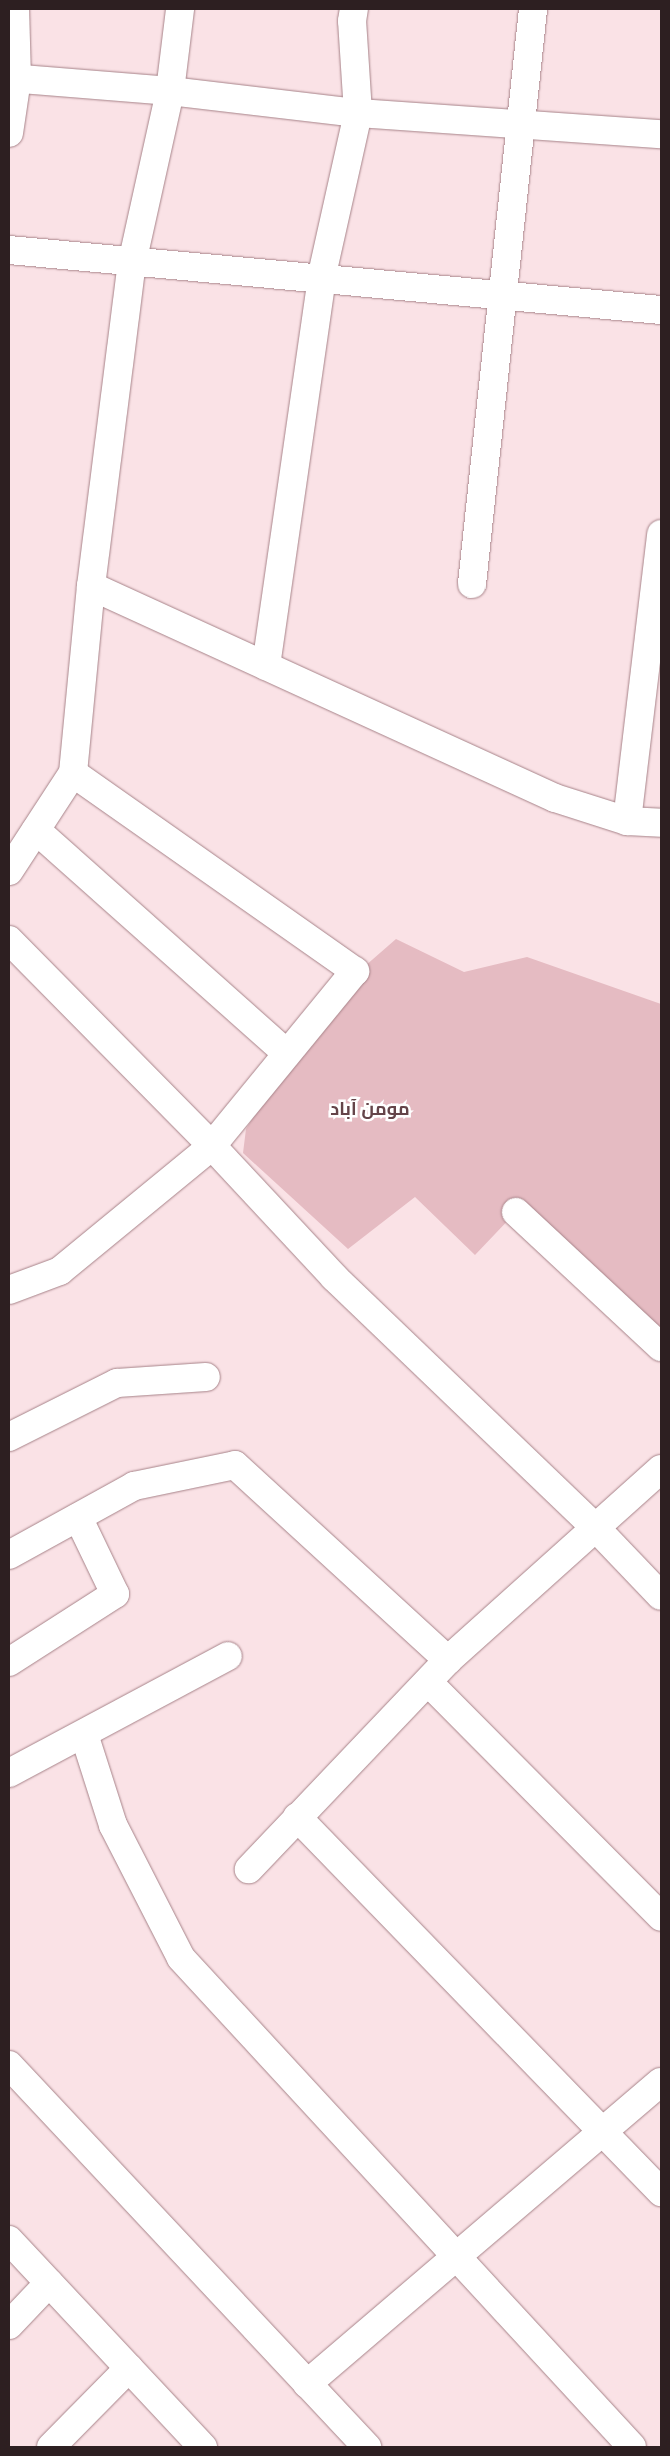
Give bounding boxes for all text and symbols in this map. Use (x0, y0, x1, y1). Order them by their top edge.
district label: مومن آباد (330, 1098, 410, 1120)

